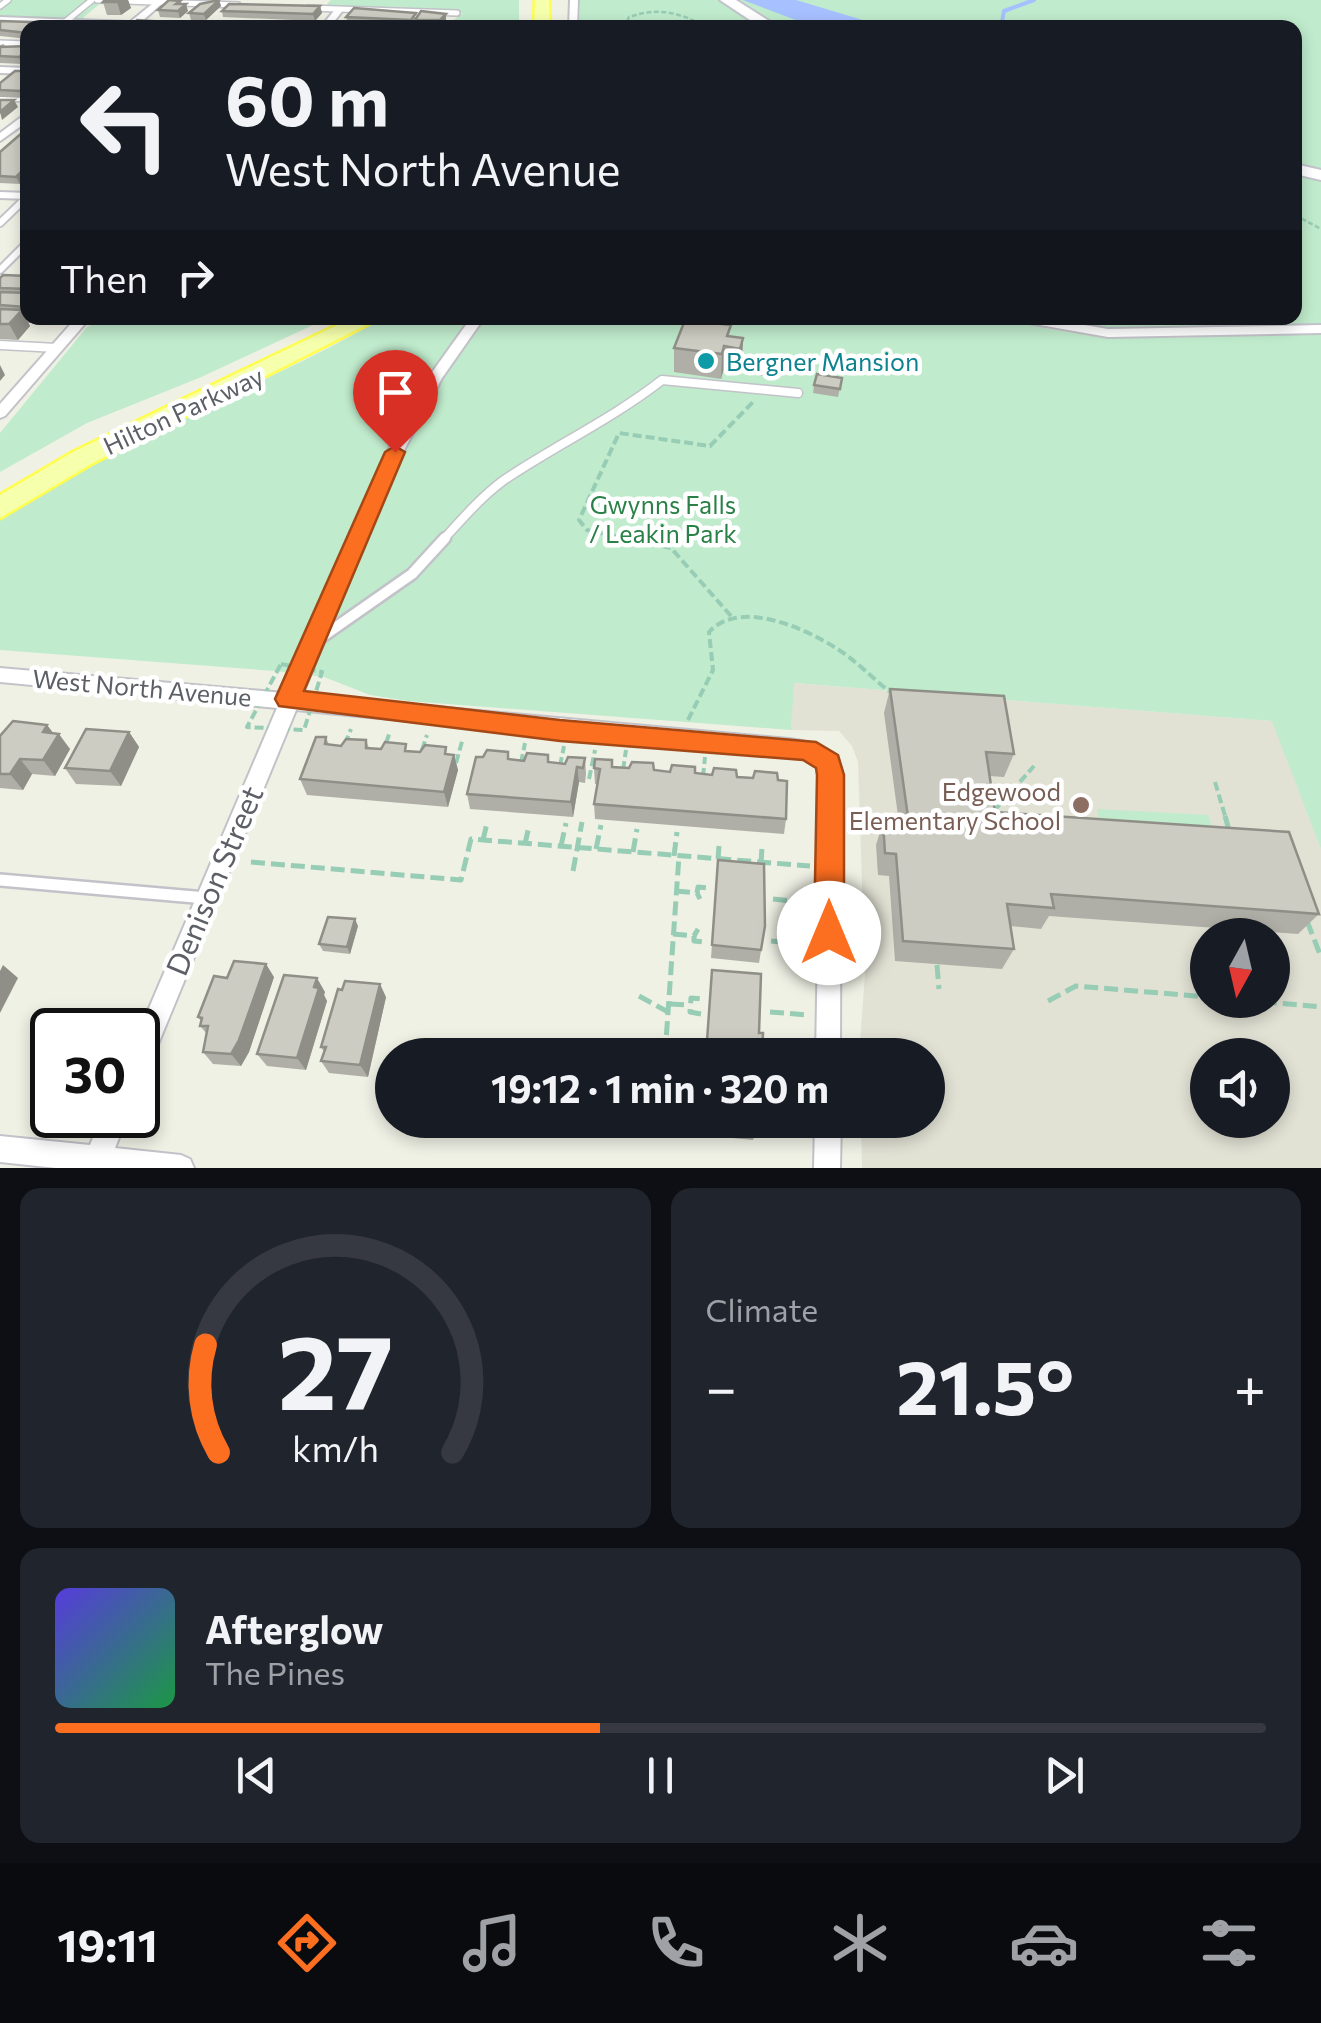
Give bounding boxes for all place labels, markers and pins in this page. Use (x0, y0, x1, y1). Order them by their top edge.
place label: Bergner Mansion (726, 346, 919, 376)
pin (353, 350, 438, 453)
marker: Bergner Mansion (695, 350, 717, 372)
place label: Edgewood Elementary School (849, 776, 1061, 835)
marker: Edgewood Elementary School (1070, 794, 1092, 816)

